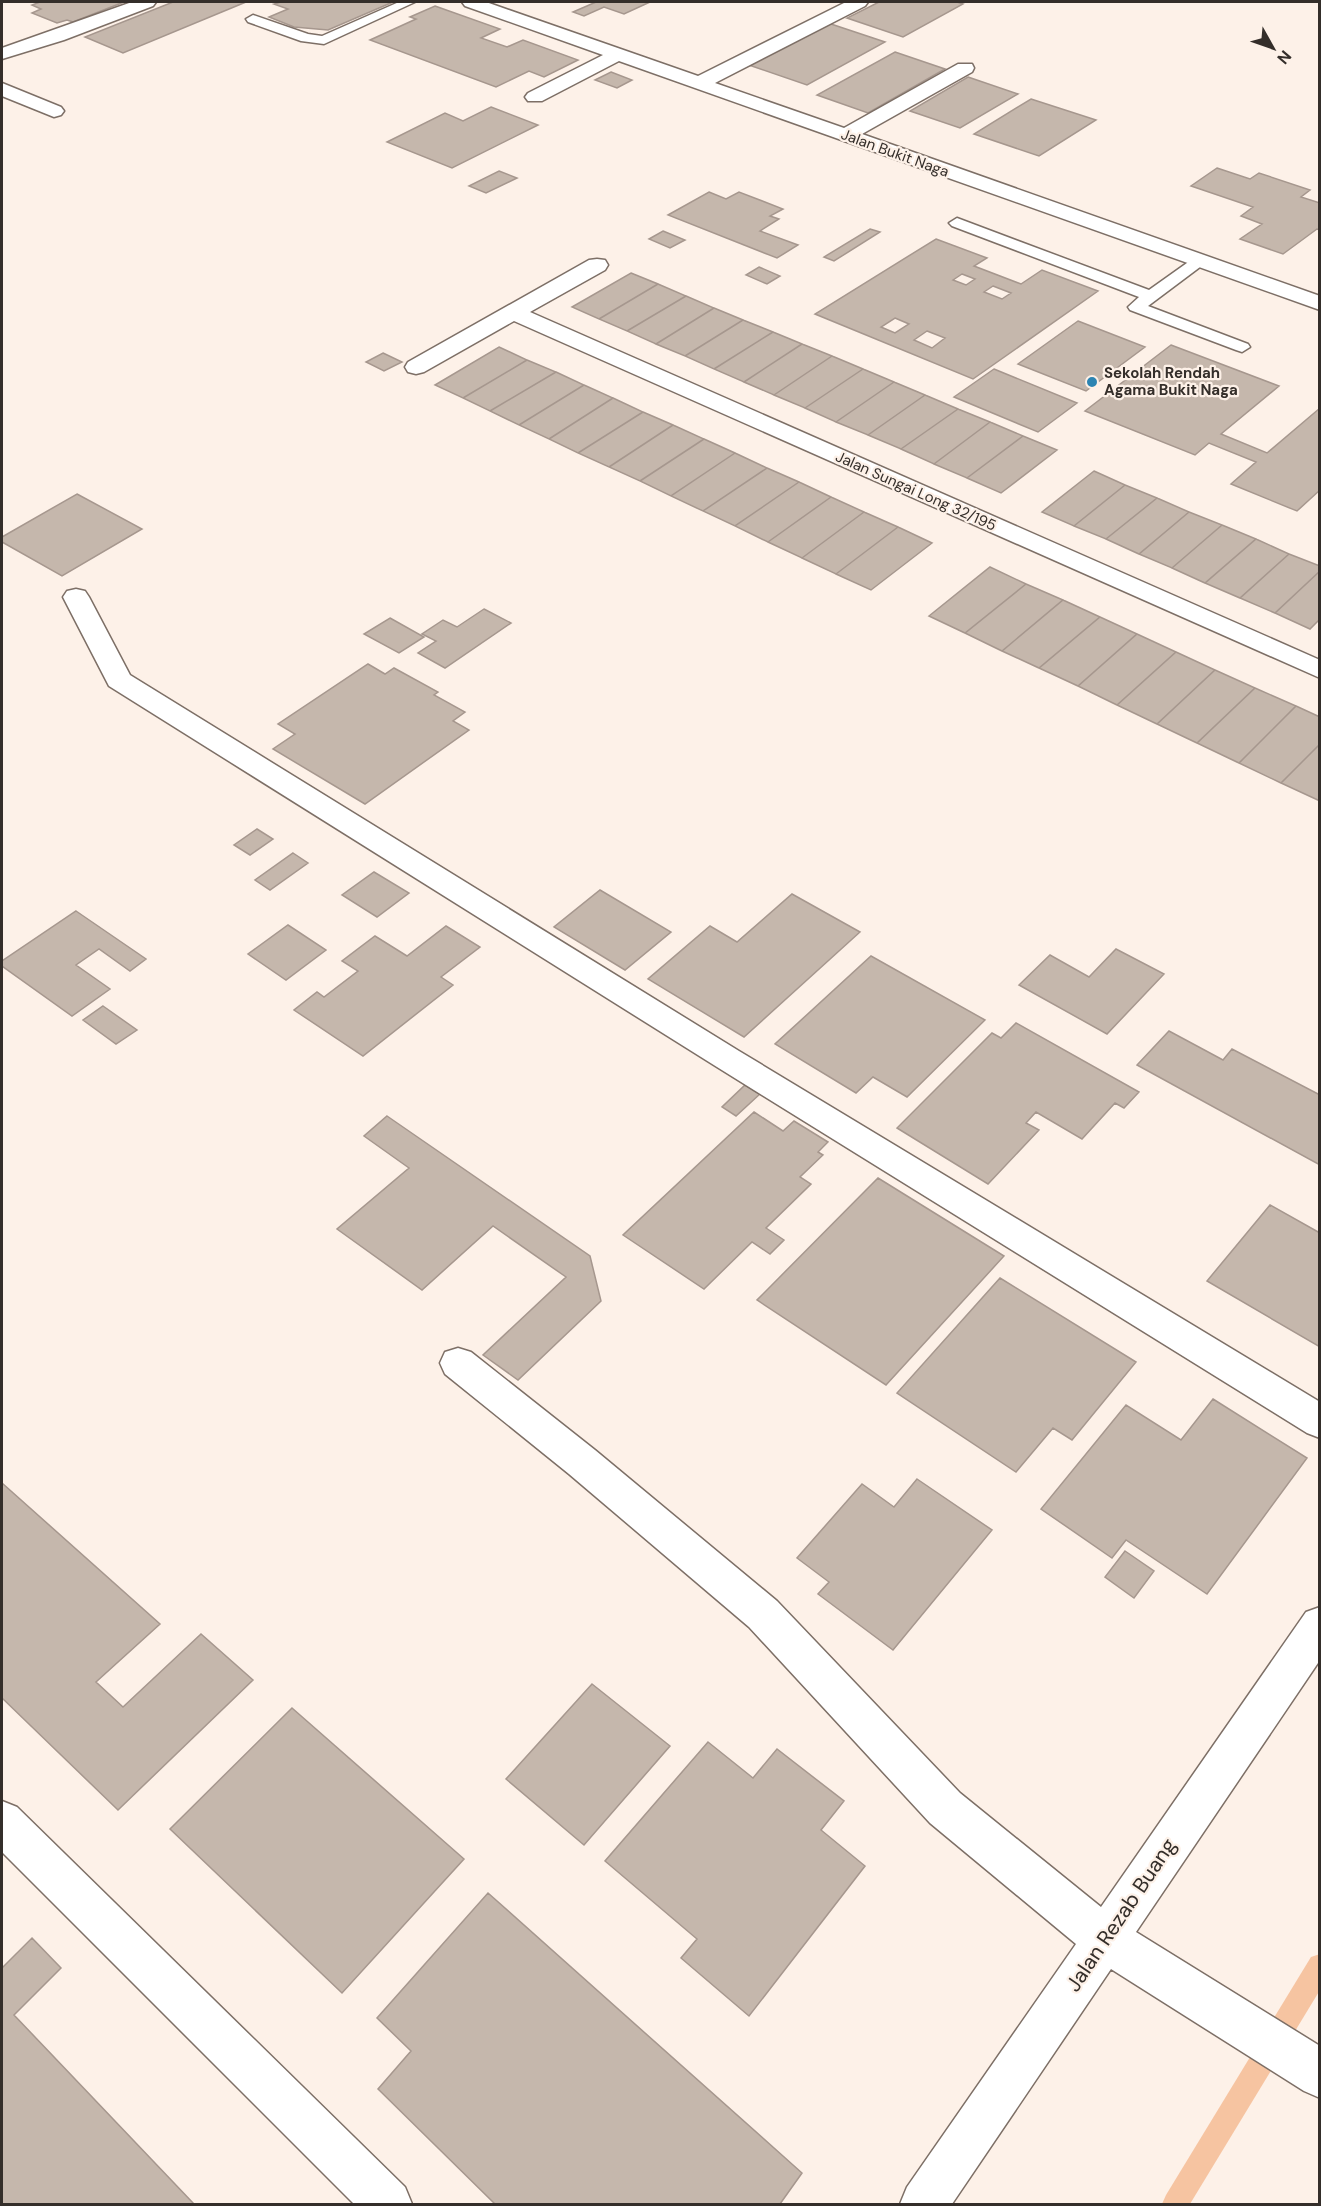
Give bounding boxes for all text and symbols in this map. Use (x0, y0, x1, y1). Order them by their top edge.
north arrow (1243, 18, 1303, 78)
text: N (1272, 46, 1296, 69)
street label: Jalan Bukit Naga (838, 124, 952, 182)
place label: Sekolah Rendah Agama Bukit Naga (1104, 363, 1238, 400)
marker: Sekolah Rendah Agama Bukit Naga (1085, 375, 1099, 389)
street label: Jalan Sungai Long 32/195 (832, 446, 1000, 536)
street label: Jalan Rezab Buang (1059, 1833, 1183, 1997)

